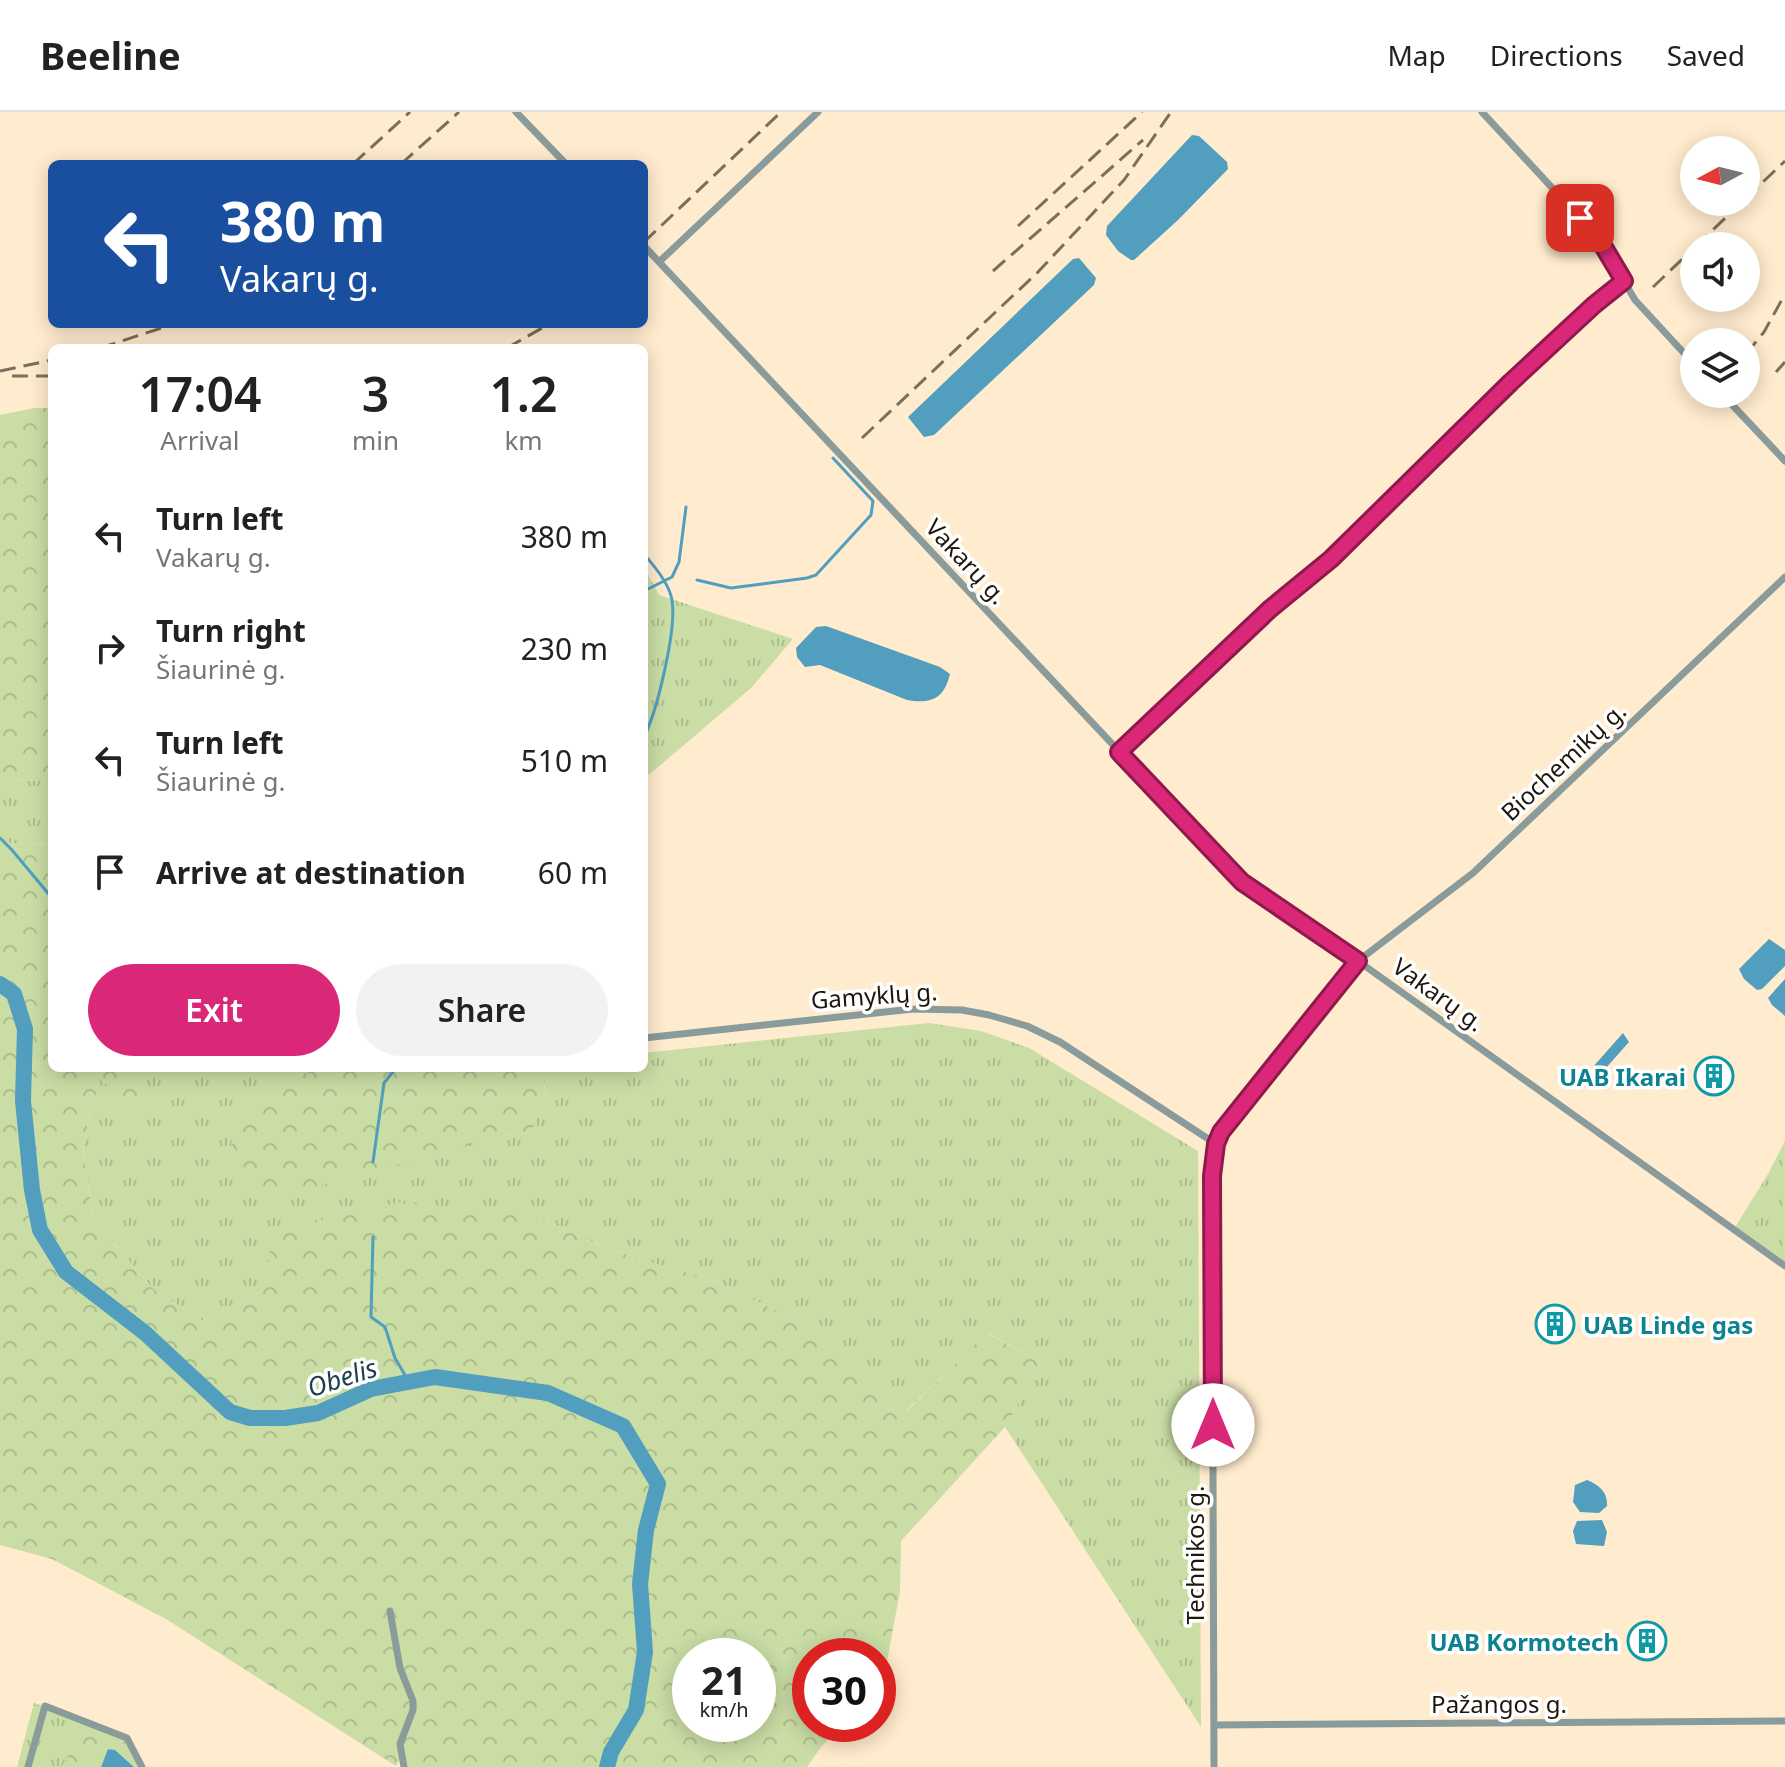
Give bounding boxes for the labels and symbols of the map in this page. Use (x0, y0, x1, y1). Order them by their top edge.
north arrow (1680, 136, 1760, 216)
pin (1546, 184, 1614, 252)
street label: Vakarų g. (919, 511, 1015, 611)
street label: Biochemikų g. (1493, 694, 1633, 828)
street label: Vakarų g. (1386, 950, 1492, 1038)
street label: Gamyklų g. (810, 974, 938, 1016)
building icon: UAB Ikarai (1693, 1055, 1735, 1097)
place label: UAB Ikarai (1559, 1060, 1686, 1093)
building icon: UAB Linde gas (1534, 1303, 1576, 1345)
place label: UAB Linde gas (1583, 1308, 1753, 1341)
water label: Obelis (302, 1349, 382, 1405)
position arrow (1171, 1383, 1255, 1467)
street label: Technikos g. (1178, 1486, 1211, 1624)
building icon: UAB Kormotech (1626, 1620, 1668, 1662)
place label: UAB Kormotech (1429, 1625, 1619, 1658)
speed limit sign: 30 (792, 1638, 896, 1742)
street label: Pažangos g. (1431, 1687, 1567, 1720)

